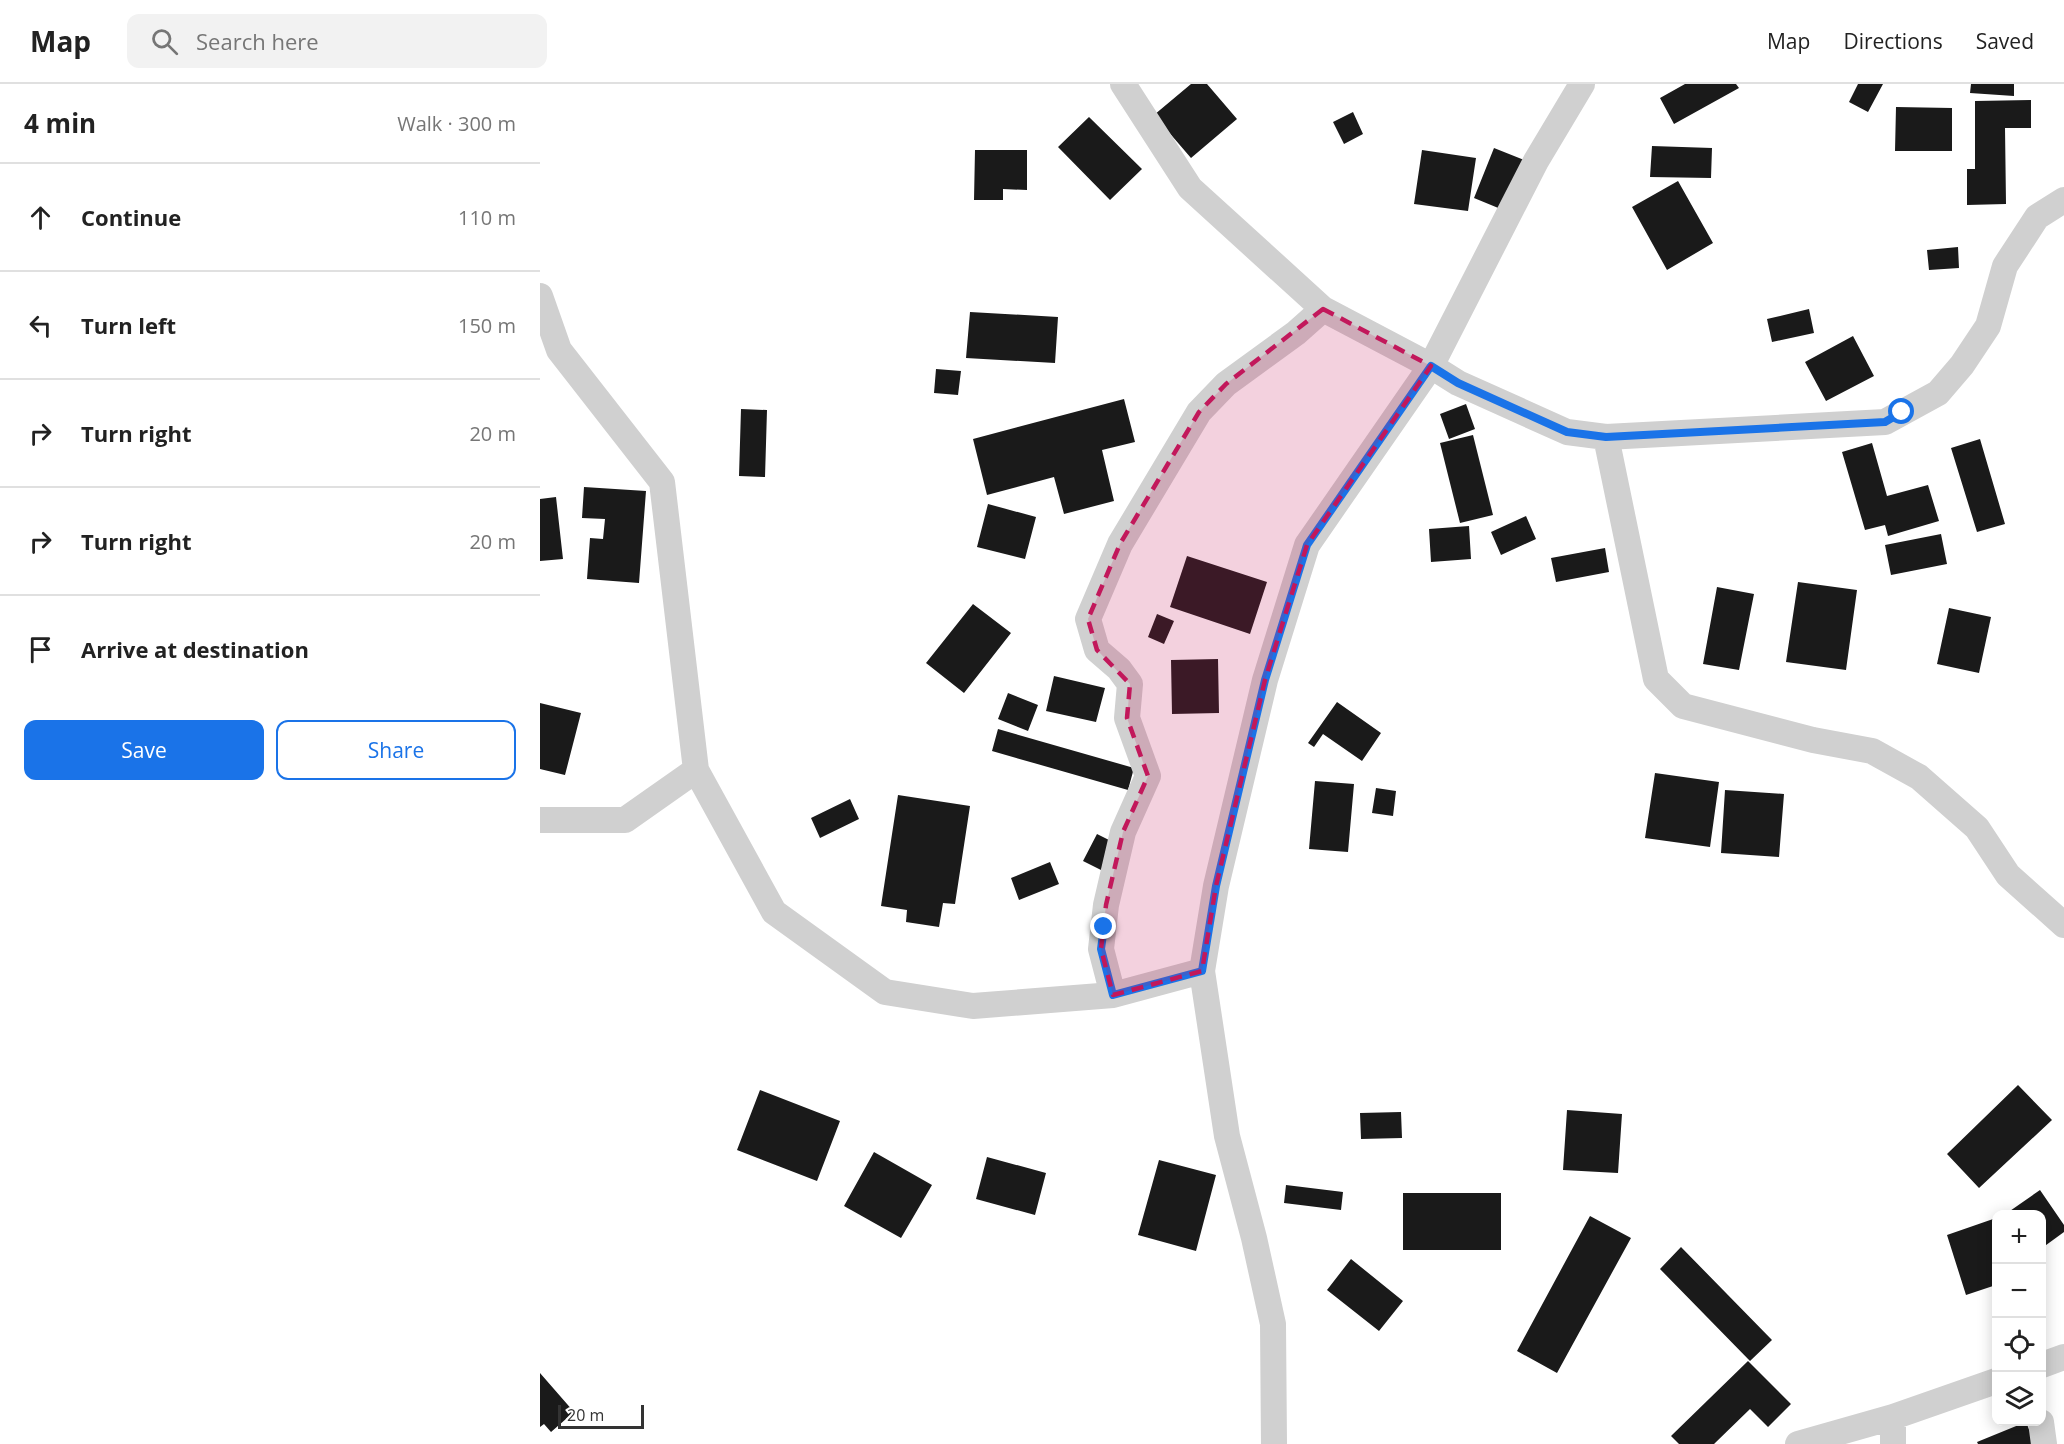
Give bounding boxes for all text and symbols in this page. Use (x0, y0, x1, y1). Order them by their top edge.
search box (127, 14, 547, 68)
text: Map (30, 22, 91, 60)
icon: search (148, 25, 181, 58)
text: Search here (196, 26, 319, 56)
text: Map (1767, 27, 1810, 55)
text: Directions (1843, 27, 1943, 55)
text: Saved (1976, 27, 2034, 55)
text: 4 min (24, 105, 96, 141)
text: Walk · 300 m (397, 110, 516, 137)
icon: ahead (24, 201, 57, 234)
text: Continue (81, 202, 181, 232)
text: 110 m (458, 204, 516, 231)
icon: left (24, 309, 57, 342)
text: Turn left (81, 310, 176, 340)
text: 150 m (458, 312, 516, 339)
route start (1888, 398, 1914, 424)
icon: right (24, 417, 57, 450)
text: Turn right (81, 418, 192, 448)
text: 20 m (469, 420, 516, 447)
icon: right (24, 525, 57, 558)
text: Turn right (81, 526, 192, 556)
text: 20 m (469, 528, 516, 555)
icon: arrive (24, 633, 57, 666)
text: Arrive at destination (81, 634, 309, 664)
button: Save (24, 720, 264, 780)
button: Share (276, 720, 516, 780)
route end (1090, 913, 1116, 939)
map controls (1992, 1210, 2046, 1426)
button: + (1992, 1210, 2046, 1264)
button: − (1992, 1264, 2046, 1318)
button: locate (1992, 1318, 2046, 1372)
button: layers (1992, 1372, 2046, 1426)
scale bar (558, 1402, 644, 1430)
text: 20 m (567, 1404, 604, 1426)

